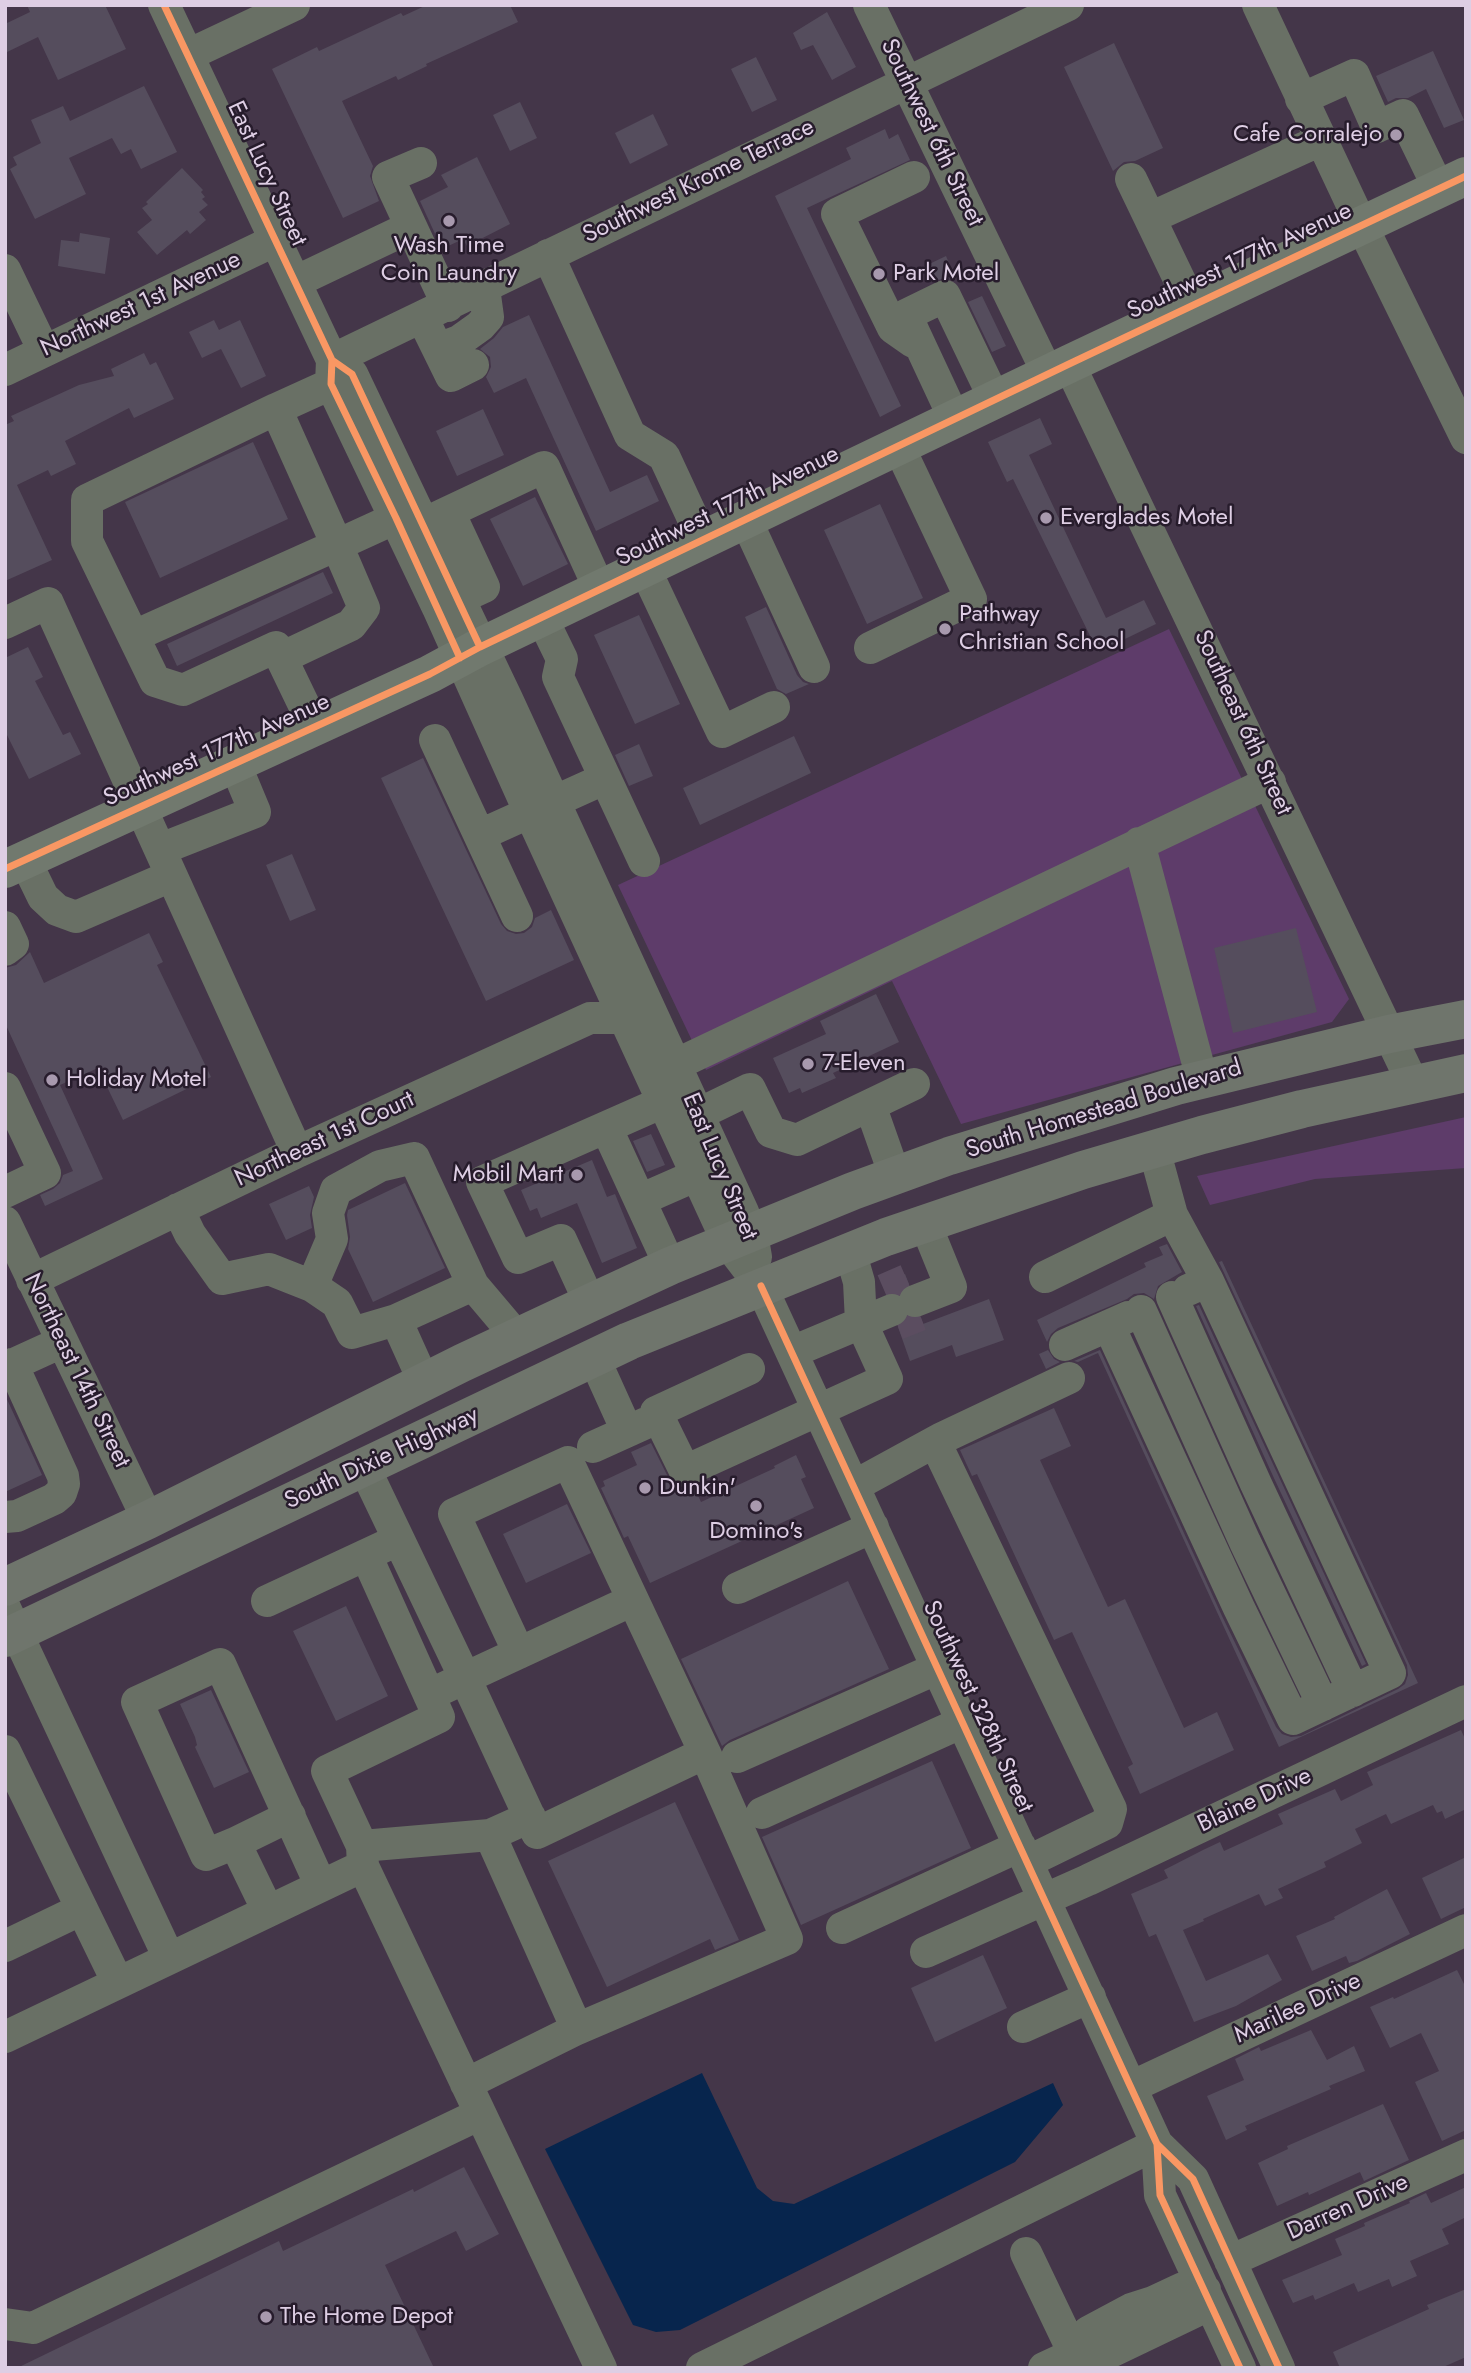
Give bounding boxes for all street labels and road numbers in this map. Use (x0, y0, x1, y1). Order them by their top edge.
street label: Southwest 6th Street (873, 35, 989, 231)
street label: East Lucy Street (220, 97, 312, 251)
street label: Southwest Krome Terrace (579, 113, 819, 251)
street label: Southwest 177th Avenue (1123, 197, 1357, 327)
street label: Northwest 1st Avenue (36, 246, 246, 364)
street label: Southwest 177th Avenue (612, 440, 844, 574)
street label: Southeast 6th Street (1187, 626, 1297, 820)
street label: Southwest 177th Avenue (100, 688, 334, 814)
street label: South Homestead Boulevard (963, 1054, 1245, 1166)
street label: Northeast 1st Court (231, 1086, 419, 1194)
street label: East Lucy Street (675, 1089, 763, 1245)
street label: Northeast 14th Street (16, 1269, 136, 1473)
street label: South Dixie Highway (280, 1401, 484, 1517)
street label: Southwest 328th Street (915, 1596, 1039, 1818)
street label: Blaine Drive (1194, 1762, 1316, 1840)
street label: Marilee Drive (1230, 1967, 1366, 2051)
street label: Darren Drive (1283, 2169, 1413, 2247)

